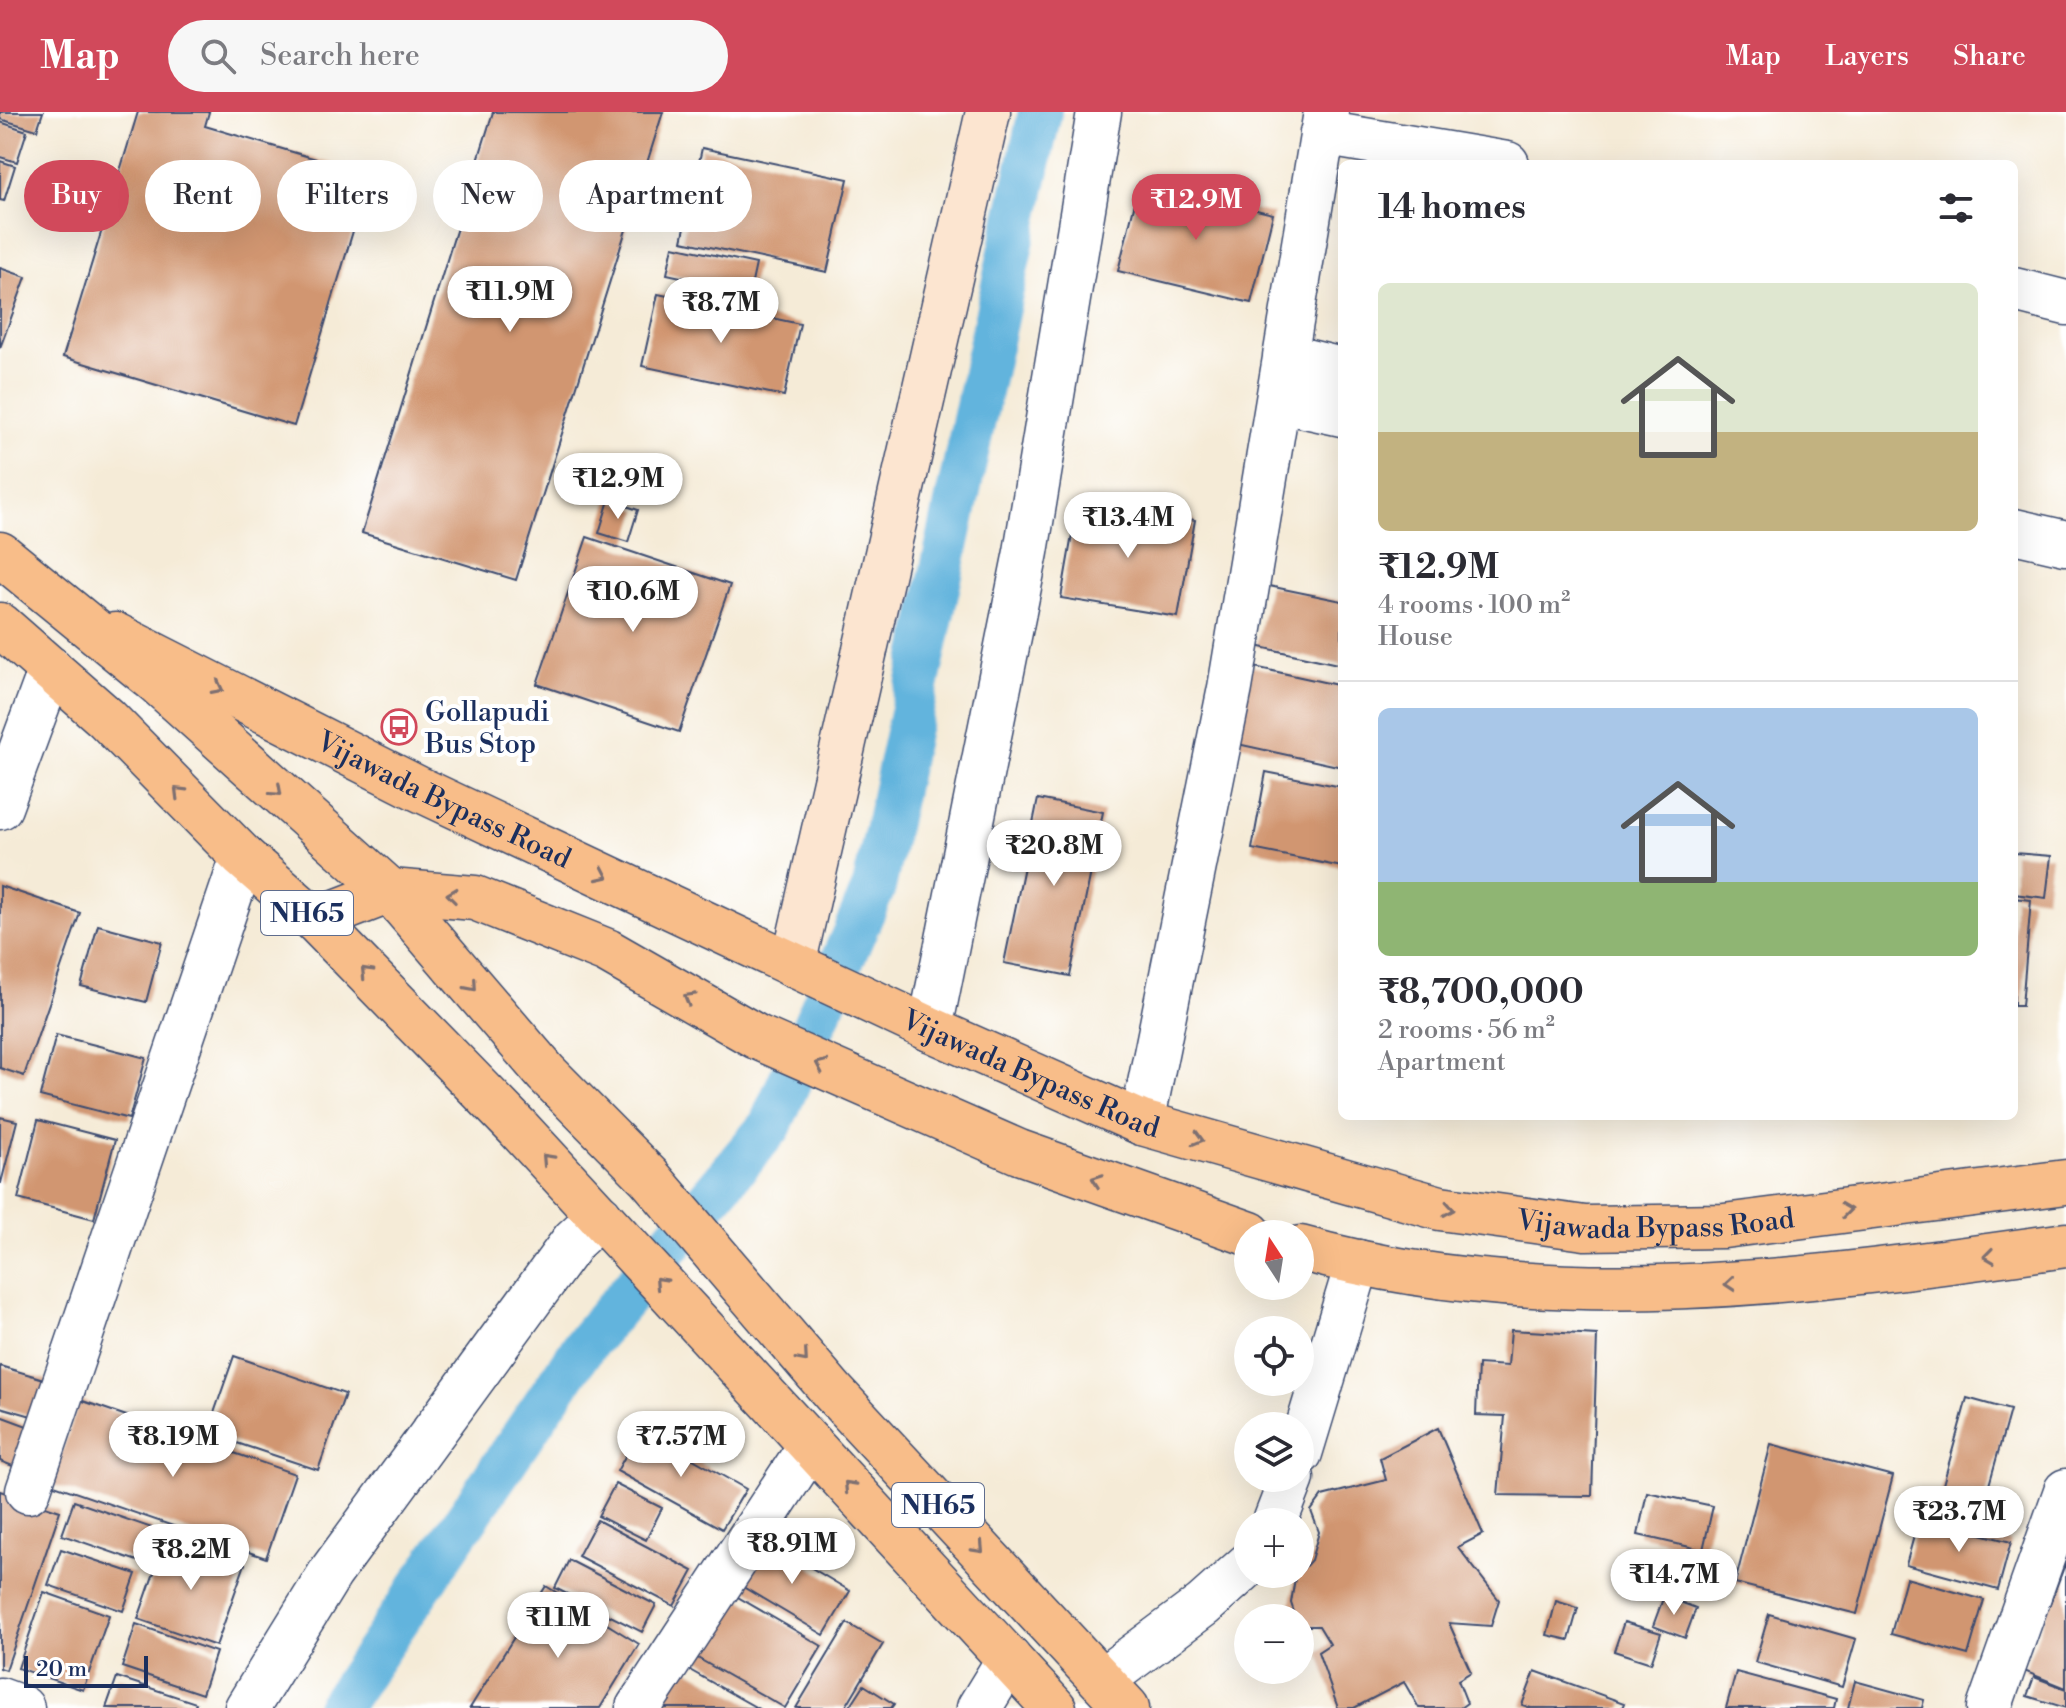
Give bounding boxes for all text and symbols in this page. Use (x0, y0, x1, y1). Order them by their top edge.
search box (168, 20, 728, 92)
text: Map (40, 33, 120, 80)
icon: search (196, 34, 240, 78)
text: Search here (260, 37, 420, 75)
text: Map (1726, 39, 1781, 74)
text: Layers (1825, 39, 1909, 74)
text: Share (1953, 39, 2026, 74)
chip: Buy (24, 160, 129, 232)
chip: Rent (145, 160, 261, 232)
chip: Filters (277, 160, 417, 232)
chip: New (433, 160, 543, 232)
chip: Apartment (559, 160, 752, 232)
pin: ₹12.9M (1131, 174, 1261, 242)
text: ₹12.9M (1150, 184, 1242, 216)
icon: filters (1934, 186, 1978, 230)
text: 14 homes (1378, 187, 1526, 229)
pin: ₹11.9M (445, 266, 575, 334)
text: ₹11.9M (465, 276, 555, 308)
pin: ₹8.7M (665, 277, 777, 345)
text: ₹8.7M (682, 287, 760, 319)
icon: home (1606, 335, 1750, 479)
pin: ₹12.9M (553, 453, 683, 521)
text: ₹12.9M (572, 463, 664, 495)
pin: ₹13.4M (1063, 492, 1193, 560)
text: ₹13.4M (1082, 502, 1174, 534)
text: ₹12.9M (1378, 547, 1499, 589)
pin: ₹10.6M (568, 566, 698, 634)
text: ₹10.6M (586, 576, 680, 608)
text: 4 rooms · 100 m² (1378, 589, 1570, 621)
text: House (1378, 621, 1453, 653)
one-way arrow (210, 678, 225, 693)
place label: Gollapudi Bus Stop (424, 695, 549, 762)
bus stop icon: Gollapudi Bus Stop (380, 708, 418, 746)
street label: Vijawada Bypass Road (310, 724, 576, 877)
icon: home (1606, 760, 1750, 904)
one-way arrow (268, 781, 283, 795)
one-way arrow (174, 787, 188, 801)
pin: ₹20.8M (989, 820, 1119, 888)
text: ₹20.8M (1005, 830, 1103, 862)
one-way arrow (594, 865, 609, 881)
one-way arrow (445, 886, 458, 903)
road number: NH65 (261, 891, 353, 935)
one-way arrow (360, 967, 375, 981)
text: ₹8,700,000 (1378, 972, 1584, 1014)
one-way arrow (462, 977, 477, 992)
one-way arrow (683, 992, 698, 1008)
street label: Vijawada Bypass Road (895, 1002, 1164, 1146)
text: 2 rooms · 56 m² (1378, 1014, 1555, 1046)
text: Apartment (1378, 1046, 1506, 1078)
one-way arrow (815, 1059, 830, 1075)
one-way arrow (1191, 1130, 1205, 1146)
one-way arrow (542, 1153, 556, 1168)
one-way arrow (1091, 1173, 1105, 1190)
one-way arrow (1442, 1199, 1455, 1216)
street label: Vijawada Bypass Road (1513, 1201, 1797, 1247)
one-way arrow (1839, 1202, 1853, 1219)
north arrow (1234, 1220, 1314, 1300)
map controls (1234, 1220, 1314, 1684)
one-way arrow (1982, 1247, 1996, 1264)
one-way arrow (1724, 1275, 1737, 1292)
one-way arrow (655, 1276, 670, 1291)
button: locate (1234, 1316, 1314, 1396)
one-way arrow (793, 1348, 808, 1363)
pin: ₹8.19M (108, 1411, 238, 1479)
pin: ₹7.57M (616, 1411, 746, 1479)
button: layers (1234, 1412, 1314, 1492)
text: ₹8.19M (127, 1421, 219, 1453)
text: ₹7.57M (635, 1421, 727, 1453)
one-way arrow (843, 1481, 858, 1495)
road number: NH65 (892, 1483, 984, 1527)
pin: ₹23.7M (1894, 1486, 2024, 1554)
text: ₹23.7M (1912, 1496, 2006, 1528)
button: + (1234, 1508, 1314, 1588)
pin: ₹8.91M (727, 1518, 857, 1586)
pin: ₹8.2M (135, 1524, 247, 1592)
text: ₹8.91M (746, 1528, 838, 1560)
text: ₹8.2M (151, 1534, 231, 1566)
one-way arrow (969, 1539, 983, 1554)
pin: ₹14.7M (1609, 1549, 1739, 1617)
text: ₹14.7M (1628, 1559, 1720, 1591)
pin: ₹11M (511, 1592, 605, 1660)
text: ₹11M (525, 1602, 591, 1634)
button: − (1234, 1604, 1314, 1684)
scale bar (24, 1652, 148, 1688)
text: 20 m (36, 1656, 87, 1683)

